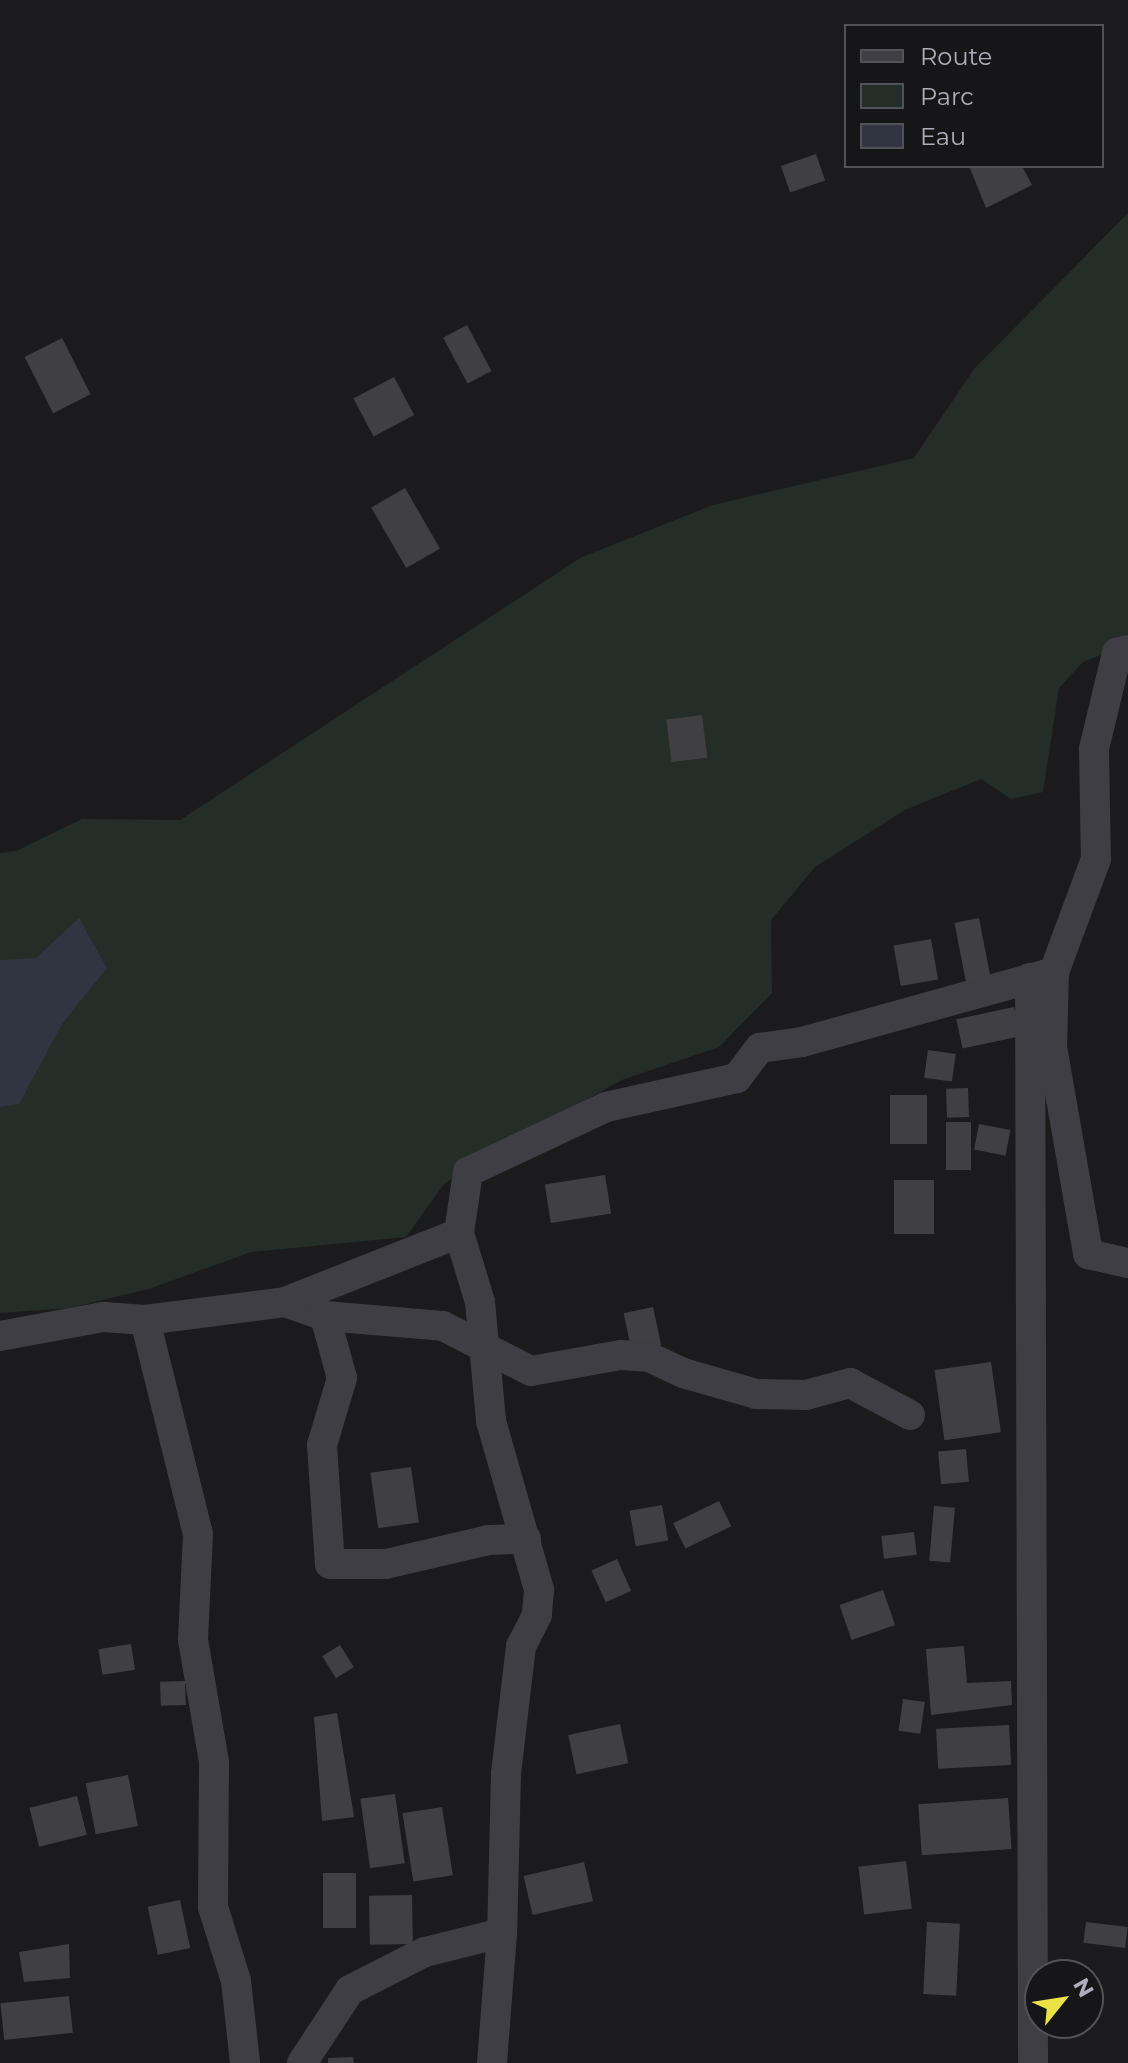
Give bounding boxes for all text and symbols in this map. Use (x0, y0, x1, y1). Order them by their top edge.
legend (844, 24, 1104, 168)
text: Route (920, 42, 992, 71)
text: Parc (920, 82, 974, 111)
text: Eau (920, 122, 966, 151)
north arrow (1024, 1959, 1104, 2039)
text: N (1067, 1973, 1100, 2002)

